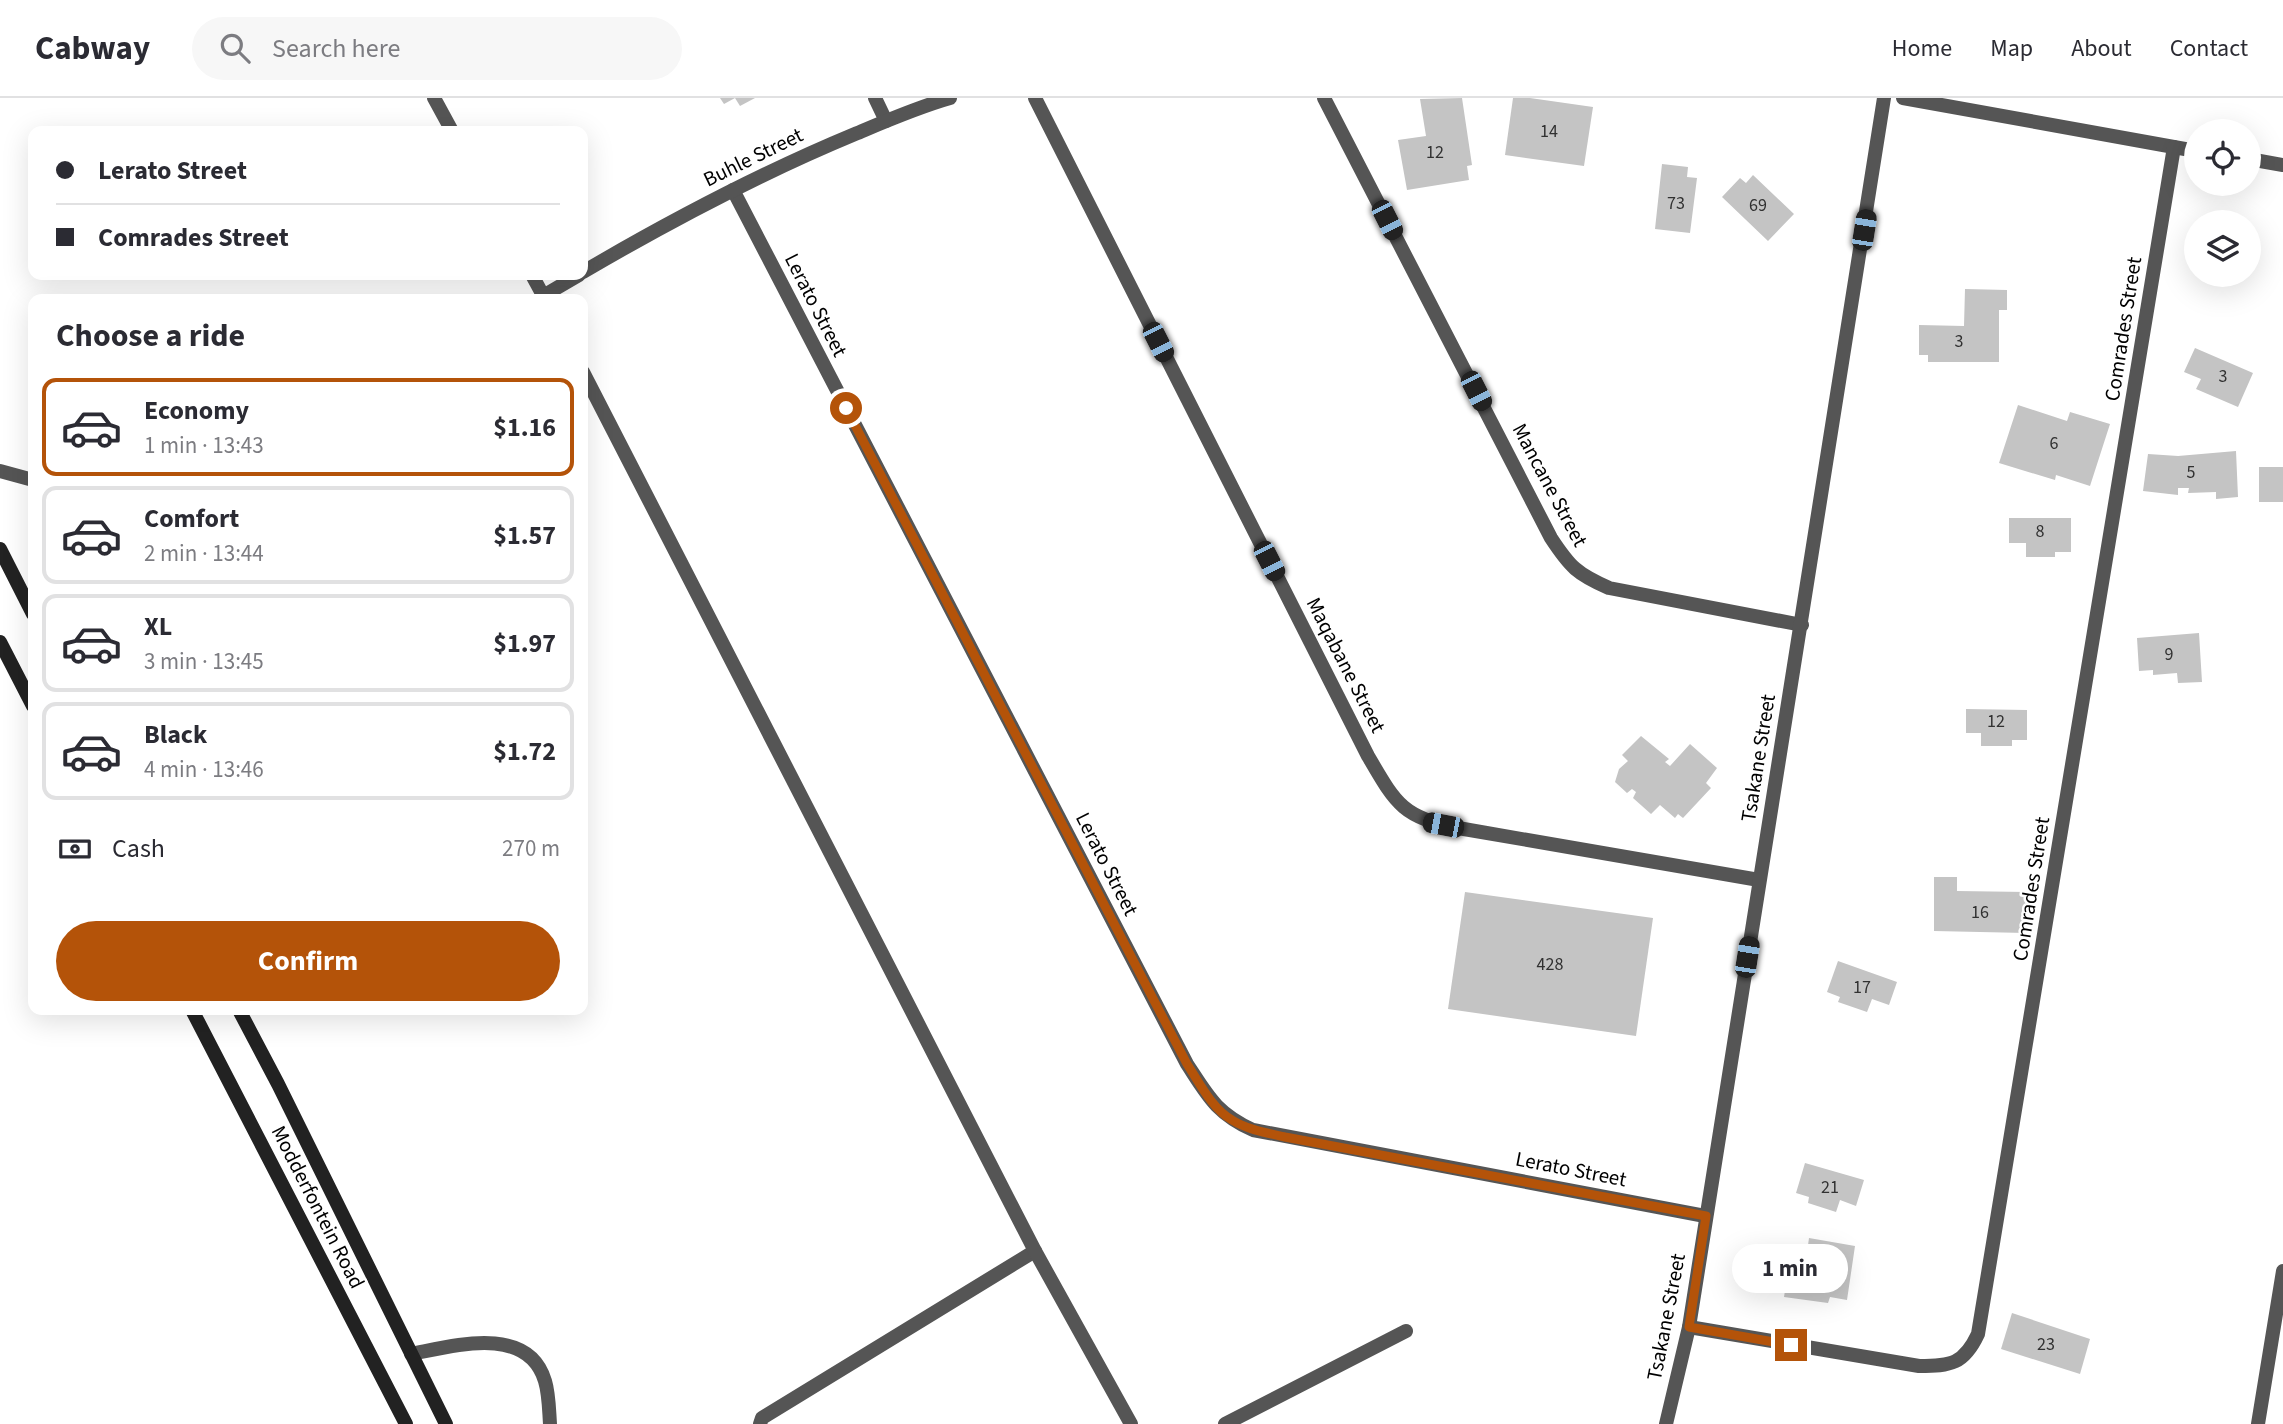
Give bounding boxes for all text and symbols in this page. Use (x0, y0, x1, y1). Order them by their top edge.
search box (192, 17, 682, 80)
text: Cabway (35, 25, 150, 72)
icon: search (216, 29, 254, 67)
text: Search here (272, 30, 400, 67)
text: Home (1892, 31, 1952, 66)
text: Map (1990, 31, 2033, 66)
text: About (2071, 31, 2132, 66)
text: Contact (2170, 31, 2248, 66)
house number: 14 (1540, 119, 1558, 144)
map controls (2184, 119, 2261, 287)
button: locate (2184, 119, 2261, 196)
street label: Buhle Street (698, 120, 808, 194)
house number: 12 (1426, 140, 1444, 165)
text: Lerato Street (98, 152, 247, 189)
house number: 73 (1667, 191, 1685, 216)
house number: 69 (1749, 193, 1767, 218)
car (1369, 197, 1406, 243)
car (1851, 208, 1878, 252)
button: layers (2184, 210, 2261, 287)
text: Comrades Street (98, 219, 289, 256)
street label: Lerato Street (777, 248, 855, 362)
street label: Comrades Street (2097, 255, 2149, 403)
text: Choose a ride (56, 313, 245, 359)
car (1140, 319, 1177, 365)
house number: 3 (1955, 329, 1964, 354)
house number: 3 (2219, 364, 2228, 389)
car (1458, 368, 1495, 414)
text: Economy (144, 392, 249, 429)
route start (830, 392, 862, 424)
icon: car (60, 396, 123, 459)
text: $1.16 (493, 409, 556, 446)
street label: Mancane Street (1505, 418, 1595, 552)
text: 1 min · 13:43 (144, 429, 264, 462)
house number: 6 (2050, 431, 2059, 456)
house number: 5 (2187, 460, 2196, 485)
text: Comfort (144, 500, 239, 537)
icon: car (60, 504, 123, 567)
text: $1.57 (493, 517, 556, 554)
house number: 8 (2036, 519, 2045, 544)
text: 2 min · 13:44 (144, 537, 264, 570)
car (1251, 538, 1288, 584)
street label: Maqabane Street (1299, 592, 1393, 738)
text: XL (144, 608, 172, 645)
icon: car (60, 612, 123, 675)
text: $1.97 (493, 625, 556, 662)
house number: 9 (2165, 642, 2174, 667)
text: 3 min · 13:45 (144, 645, 264, 678)
street label: Tsakane Street (1733, 692, 1783, 824)
house number: 12 (1987, 709, 2005, 734)
text: Black (144, 716, 207, 753)
icon: car (60, 720, 123, 783)
text: $1.72 (493, 733, 556, 770)
text: 4 min · 13:46 (144, 753, 264, 786)
street label: Lerato Street (1068, 807, 1146, 921)
car (1421, 811, 1466, 839)
street label: Comrades Street (2005, 815, 2057, 963)
icon: cash (56, 830, 94, 868)
text: Cash (112, 830, 165, 867)
text: 270 m (502, 832, 560, 865)
house number: 16 (1971, 900, 1989, 925)
button: Confirm (56, 921, 560, 1001)
car (1734, 935, 1761, 979)
house number: 428 (1537, 952, 1563, 977)
house number: 17 (1853, 975, 1871, 1000)
street label: Modderfontein Road (264, 1120, 372, 1294)
street label: Lerato Street (1513, 1144, 1629, 1194)
house number: 21 (1821, 1175, 1839, 1200)
callout: 1 min (1733, 1244, 1849, 1292)
street label: Tsakane Street (1639, 1251, 1693, 1383)
text: 1 min (1762, 1252, 1818, 1285)
route end (1775, 1329, 1807, 1361)
house number: 23 (2037, 1332, 2055, 1357)

